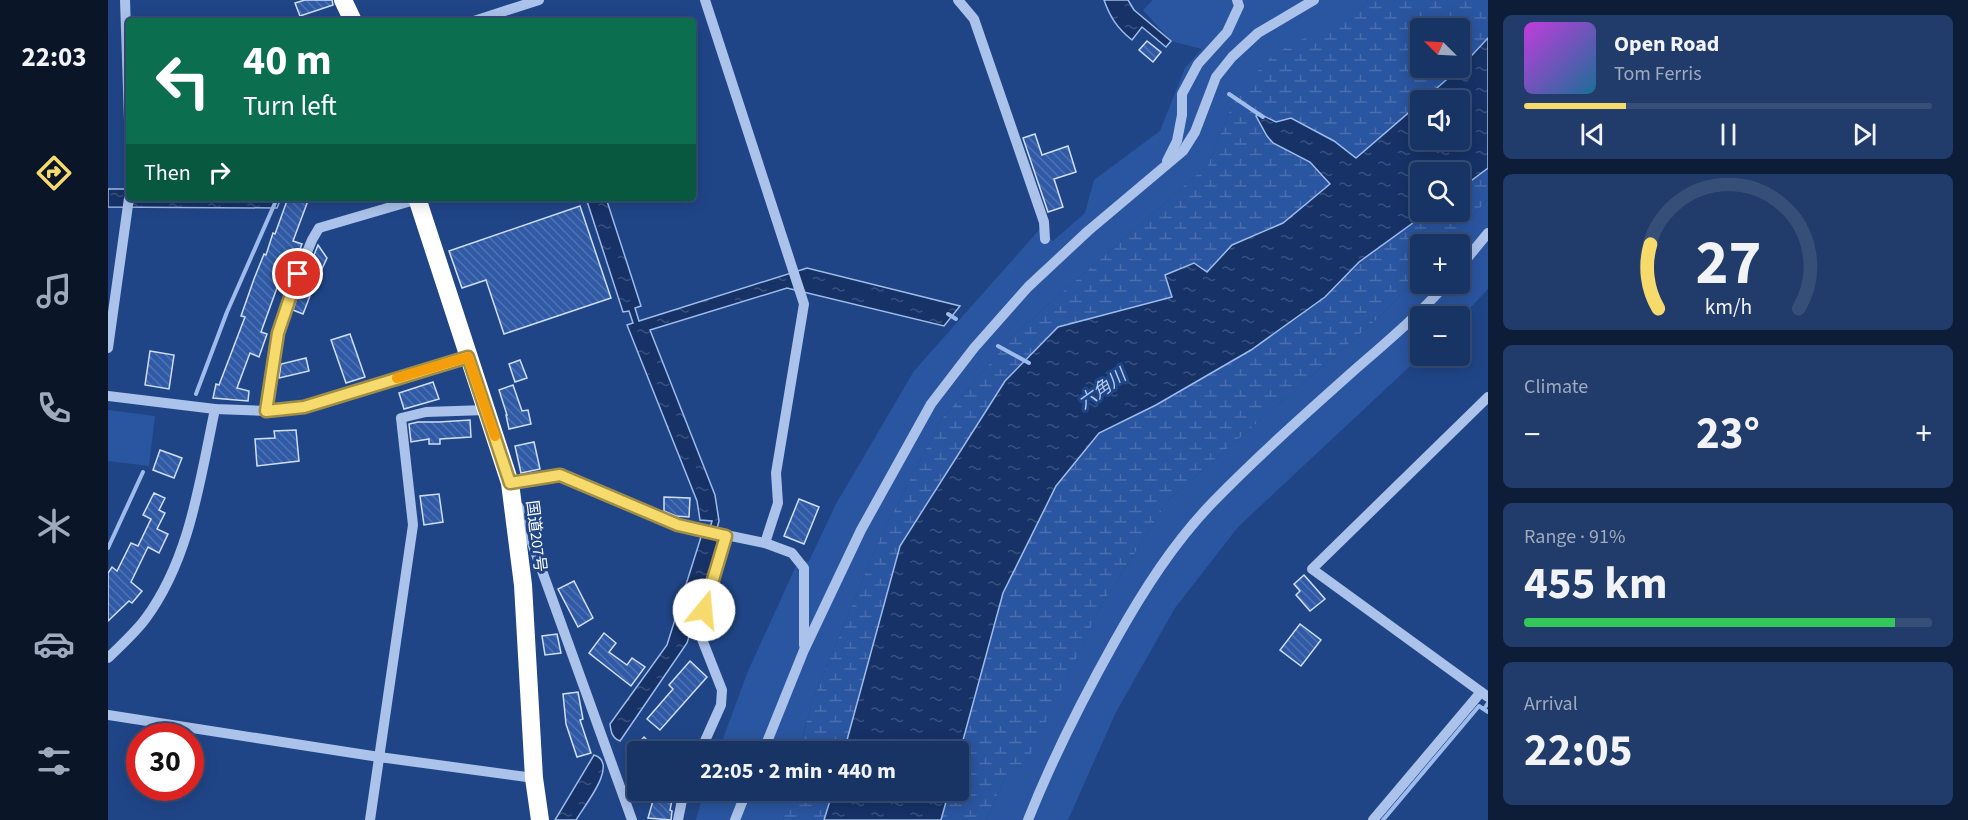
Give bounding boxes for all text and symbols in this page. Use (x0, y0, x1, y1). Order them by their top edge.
north arrow (1410, 18, 1470, 78)
map controls (1410, 18, 1470, 366)
text: Open Road (1614, 28, 1719, 60)
text: 40 m (243, 31, 332, 91)
text: 22:03 (21, 38, 87, 77)
icon: left (144, 42, 222, 120)
text: Tom Ferris (1614, 60, 1702, 88)
text: Turn left (243, 87, 337, 126)
button: sound (1410, 90, 1470, 150)
icon: previous (1576, 118, 1609, 151)
icon: pause (1712, 118, 1745, 151)
icon: next (1848, 118, 1881, 151)
icon: directions (33, 152, 75, 194)
icon: right (203, 156, 236, 189)
text: Then (144, 157, 191, 189)
button: search (1410, 162, 1470, 222)
text: 27 (1695, 219, 1761, 308)
button: + (1410, 234, 1470, 294)
pin (272, 248, 323, 299)
icon: arrive (281, 257, 314, 290)
icon: music (33, 270, 75, 312)
text: km/h (1704, 292, 1752, 323)
button: − (1410, 306, 1470, 366)
water label: 六角川 (1073, 362, 1133, 415)
text: Climate (1524, 373, 1588, 401)
icon: phone (33, 387, 75, 429)
text: 23° (1696, 402, 1760, 466)
text: − (1524, 411, 1540, 458)
text: + (1916, 411, 1932, 458)
street label: 国道207号 (521, 499, 551, 573)
icon: climate (33, 505, 75, 547)
text: Range · 91% (1524, 523, 1625, 551)
text: 455 km (1524, 552, 1668, 616)
position arrow (672, 578, 736, 642)
icon: car (33, 623, 75, 665)
text: Arrival (1524, 690, 1578, 718)
text: 22:05 (1524, 719, 1633, 783)
speed limit sign: 30 (126, 723, 204, 801)
icon: filters (33, 740, 75, 782)
text: 22:05 · 2 min · 440 m (700, 755, 896, 787)

